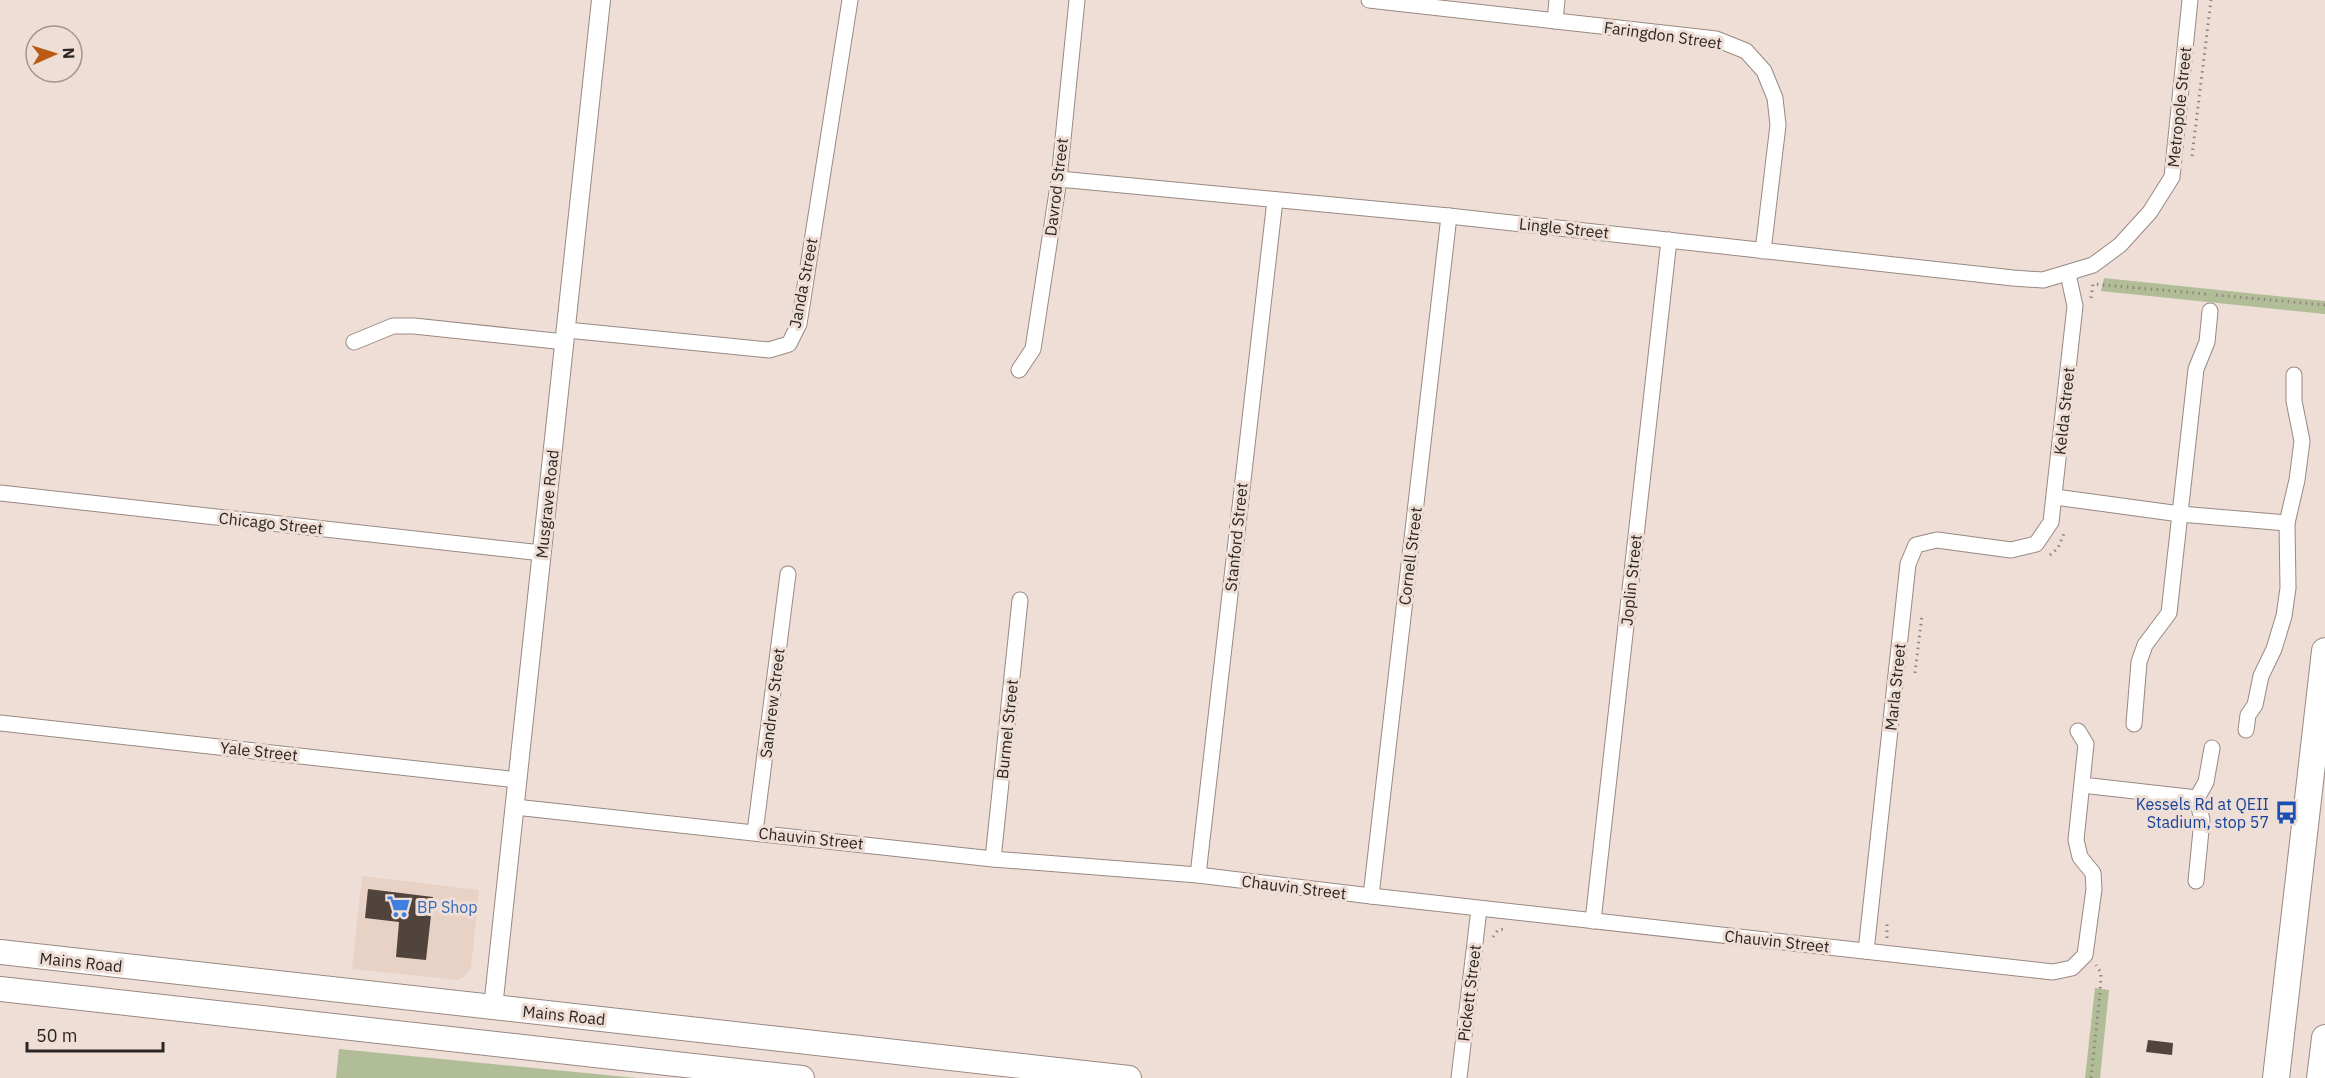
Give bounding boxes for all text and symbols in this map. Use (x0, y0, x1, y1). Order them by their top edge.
street label: Faringdon Street (1603, 17, 1723, 53)
north arrow (24, 24, 84, 84)
street label: Metropole Street (2163, 46, 2195, 168)
text: N (59, 47, 79, 60)
street label: Davrod Street (1040, 137, 1072, 237)
street label: Lingle Street (1518, 213, 1610, 243)
street label: Janda Street (784, 236, 822, 330)
street label: Kelda Street (2049, 366, 2079, 456)
street label: Musgrave Road (531, 449, 563, 559)
street label: Stanford Street (1220, 482, 1252, 592)
street label: Cornell Street (1394, 506, 1426, 606)
street label: Chicago Street (218, 508, 324, 538)
street label: Joplin Street (1616, 533, 1646, 627)
street label: Marla Street (1880, 642, 1910, 732)
street label: Sandrew Street (755, 647, 789, 759)
street label: Burmel Street (992, 678, 1022, 780)
street label: Yale Street (219, 737, 299, 765)
place label: Kessels Rd at QEII Stadium, stop 57 (2136, 794, 2269, 832)
bus stop icon: Kessels Rd at QEII Stadium, stop 57 (2274, 800, 2300, 826)
street label: Chauvin Street (758, 823, 864, 853)
street label: Chauvin Street (1241, 871, 1347, 903)
supermarket icon: BP Shop (386, 894, 412, 920)
place label: BP Shop (417, 897, 478, 917)
street label: Chauvin Street (1724, 926, 1830, 956)
street label: Pickett Street (1453, 943, 1485, 1043)
street label: Mains Road (39, 948, 123, 976)
street label: Mains Road (522, 1001, 606, 1029)
scale bar (27, 1015, 164, 1053)
text: 50 m (36, 1024, 78, 1047)

